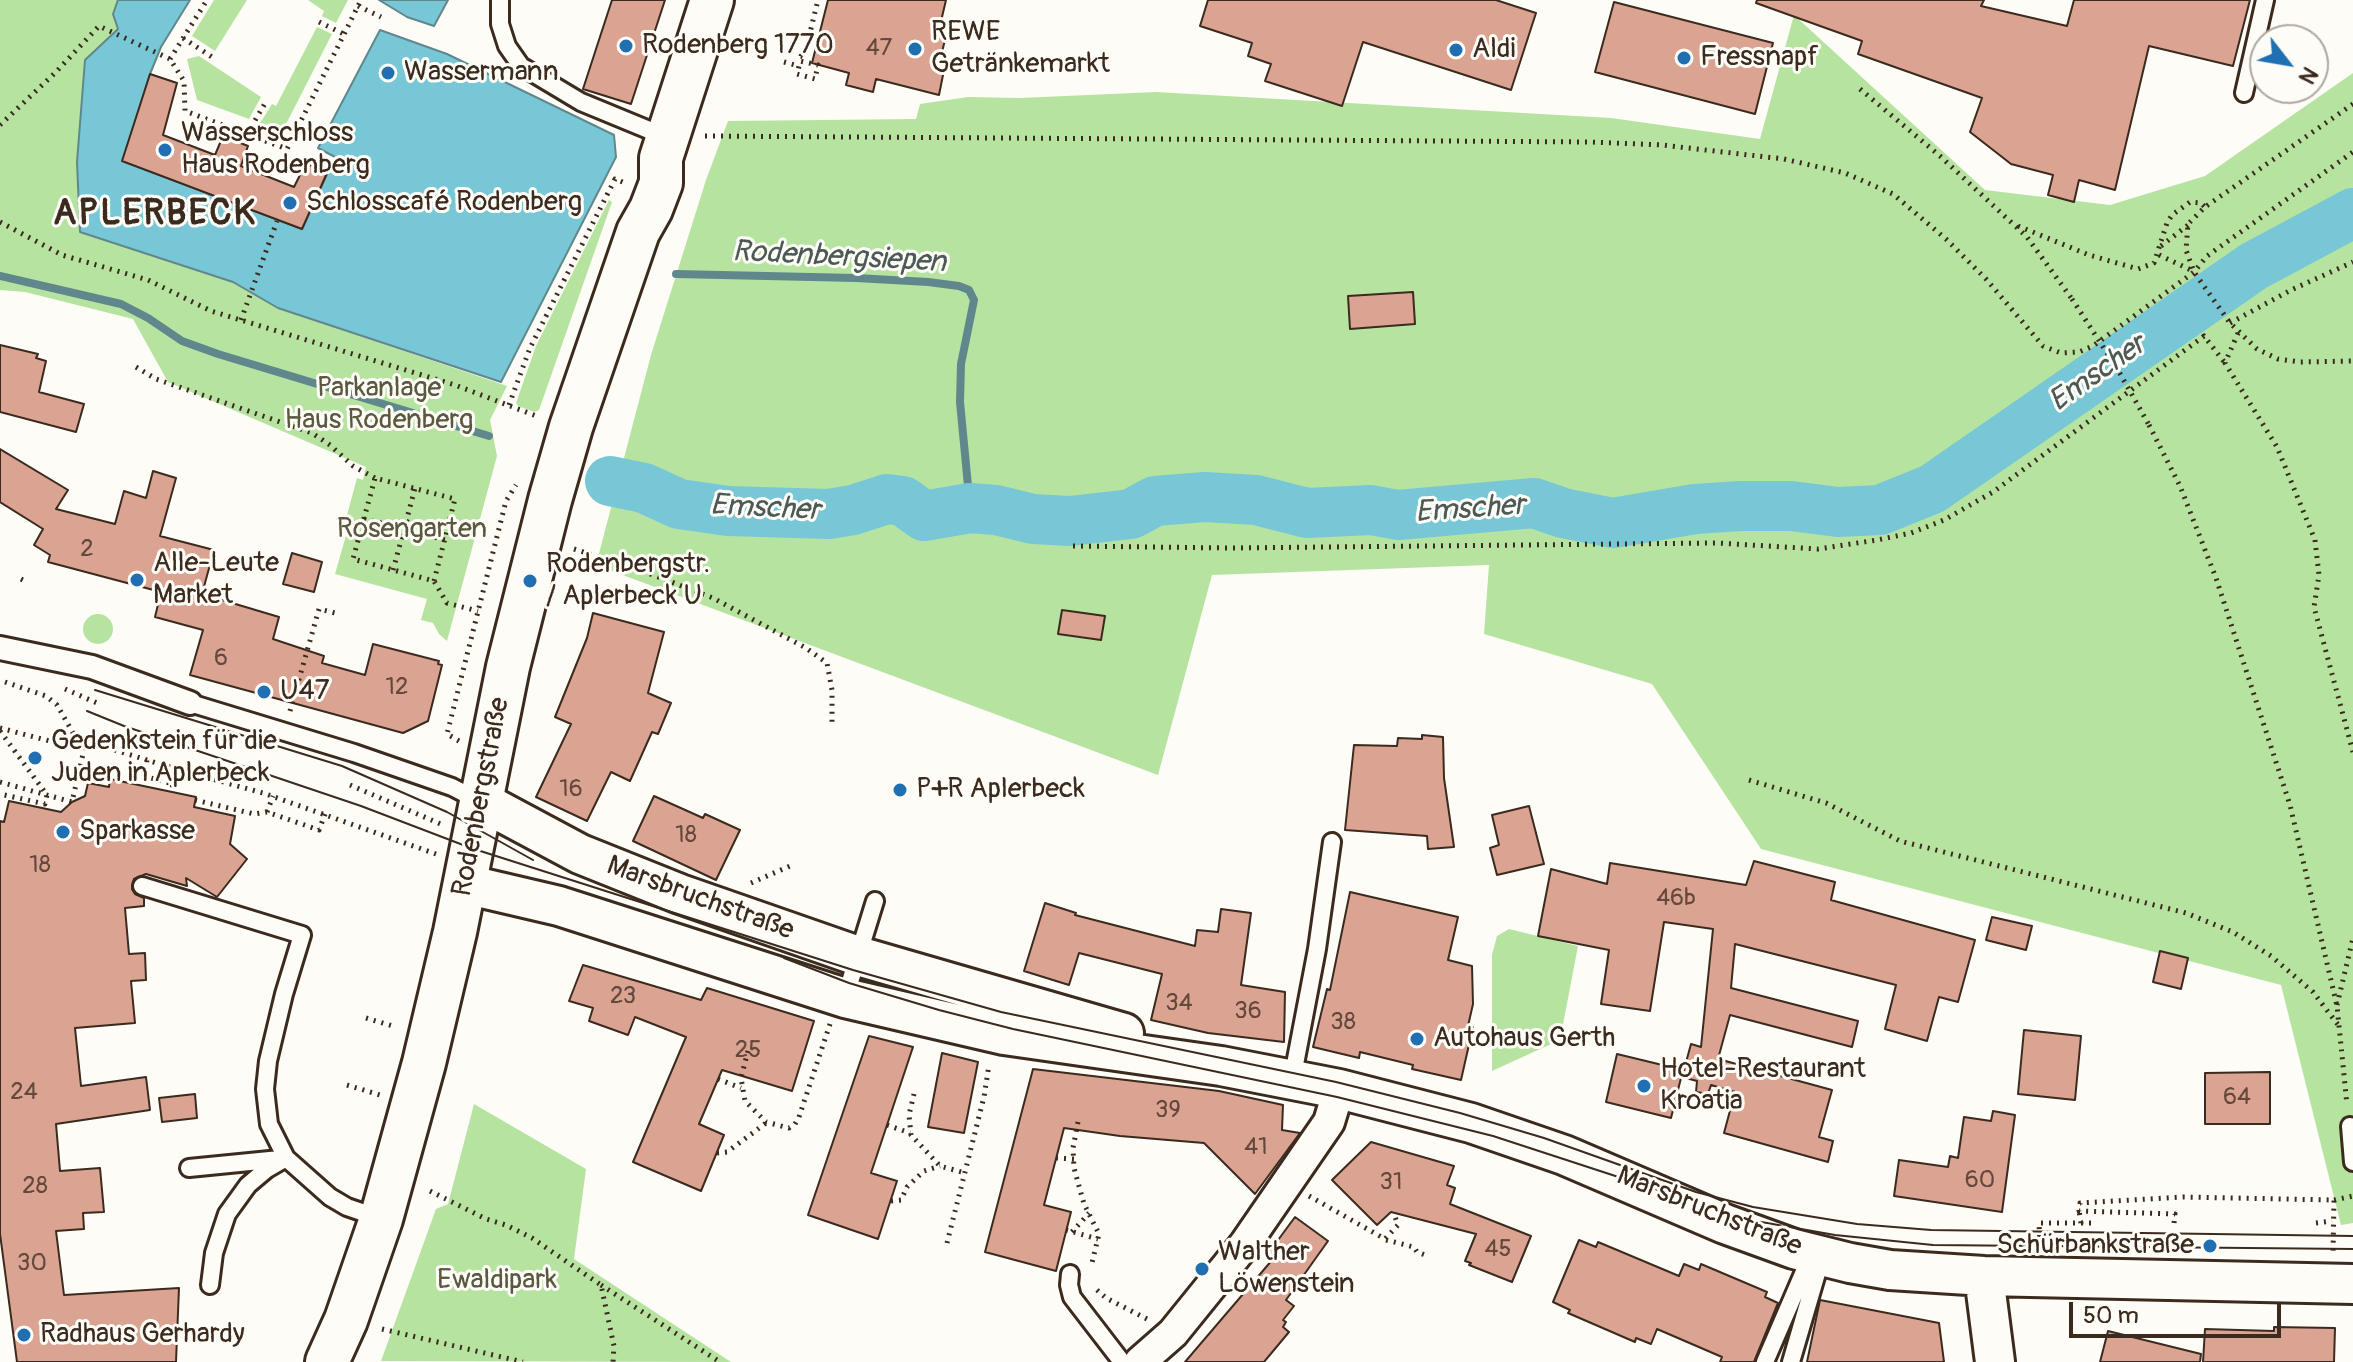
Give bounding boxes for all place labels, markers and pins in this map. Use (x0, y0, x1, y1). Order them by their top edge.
place label: REWE Getränkemarkt (931, 16, 1110, 82)
place label: Rodenberg 1770 (642, 29, 834, 63)
place label: Aldi (1472, 33, 1516, 67)
marker: Rodenberg 1770 (617, 37, 635, 55)
marker: REWE Getränkemarkt (906, 40, 924, 58)
marker: Aldi (1447, 41, 1465, 59)
place label: Fressnapf (1700, 41, 1819, 75)
marker: Fressnapf (1675, 49, 1693, 67)
place label: Wassermann (404, 56, 559, 90)
marker: Wassermann (379, 64, 397, 82)
place label: Wasserschloss Haus Rodenberg (181, 117, 370, 183)
marker: Wasserschloss Haus Rodenberg (156, 141, 174, 159)
place label: Schlosscafé Rodenberg (306, 186, 582, 220)
marker: Schlosscafé Rodenberg (281, 194, 299, 212)
place label: Alle-Leute Market (153, 547, 279, 613)
place label: Rodenbergstr. / Aplerbeck U (546, 548, 710, 614)
marker: Alle-Leute Market (128, 571, 146, 589)
marker: Rodenbergstr. / Aplerbeck U (521, 572, 539, 590)
place label: U47 (280, 675, 330, 709)
marker: U47 (255, 683, 273, 701)
place label: Gedenkstein für die Juden in Aplerbeck (51, 725, 277, 791)
marker: Gedenkstein für die Juden in Aplerbeck (26, 749, 44, 767)
place label: P+R Aplerbeck (916, 773, 1085, 807)
marker: P+R Aplerbeck (891, 781, 909, 799)
place label: Sparkasse (79, 815, 195, 849)
marker: Sparkasse (54, 823, 72, 841)
place label: Autohaus Gerth (1433, 1022, 1616, 1056)
marker: Autohaus Gerth (1408, 1030, 1426, 1048)
place label: Hotel-Restaurant Kroatia (1660, 1053, 1866, 1119)
marker: Hotel-Restaurant Kroatia (1635, 1077, 1653, 1095)
place label: Schürbankstraße (1996, 1229, 2194, 1263)
place label: Walther Löwenstein (1218, 1236, 1355, 1302)
marker: Schürbankstraße (2201, 1237, 2219, 1255)
marker: Walther Löwenstein (1193, 1260, 1211, 1278)
place label: Radhaus Gerhardy (40, 1318, 245, 1352)
marker: Radhaus Gerhardy (15, 1326, 33, 1344)

